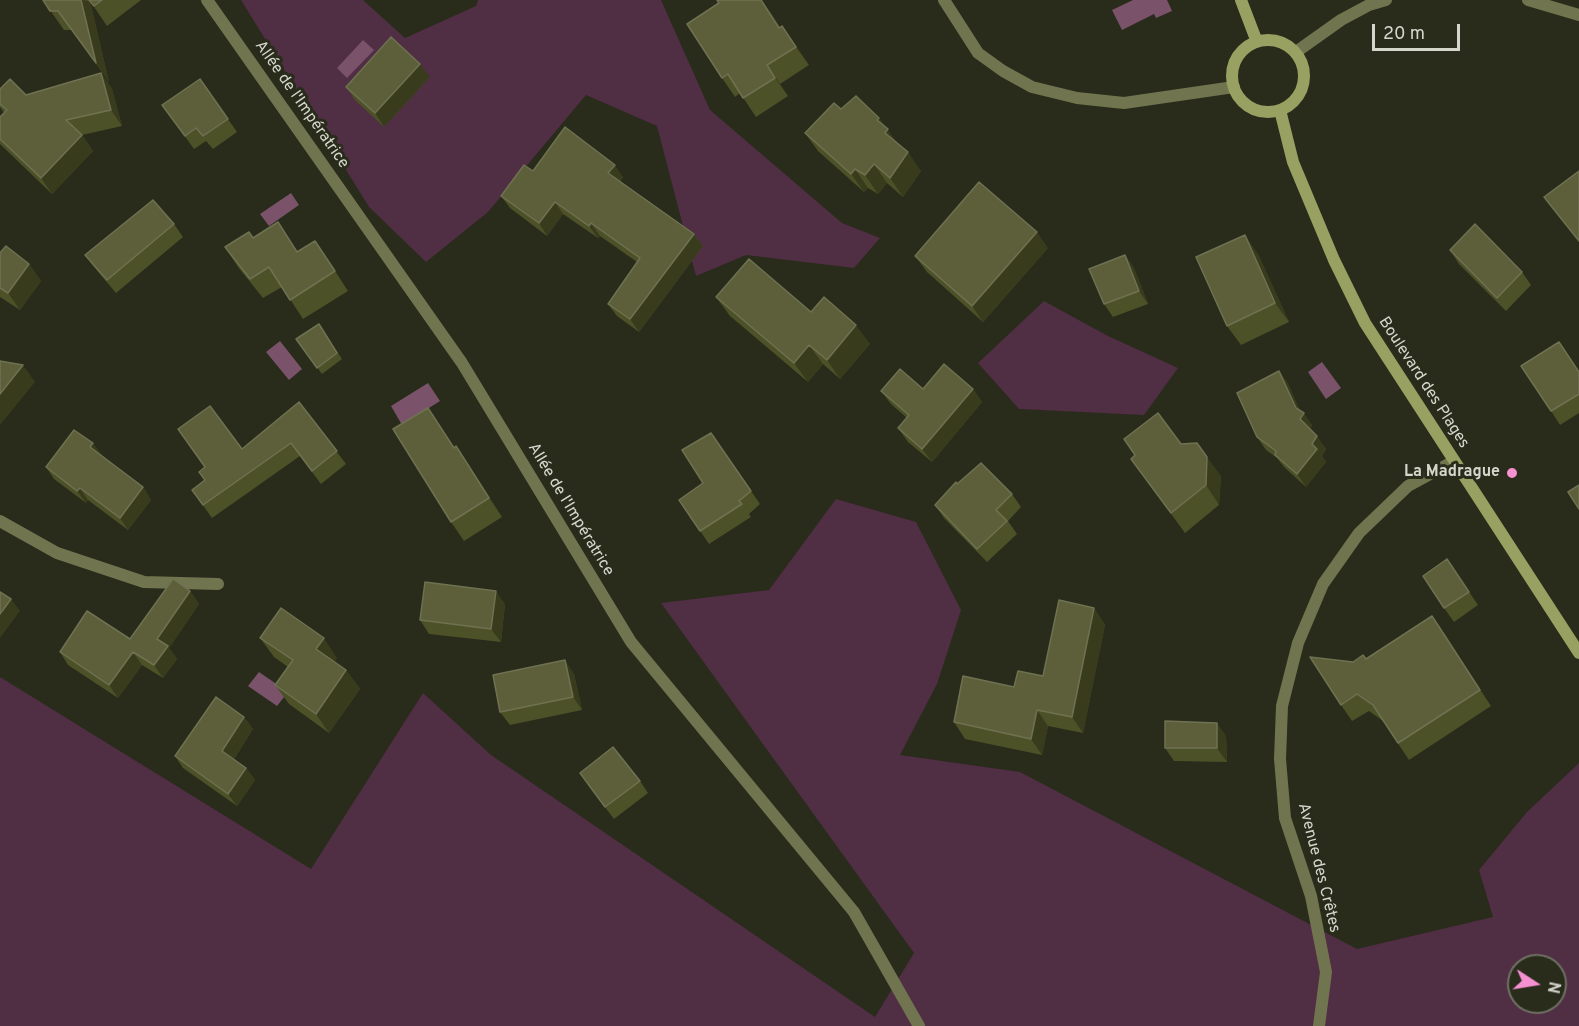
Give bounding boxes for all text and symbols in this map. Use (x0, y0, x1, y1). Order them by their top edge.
scale bar (1375, 12, 1464, 50)
text: 20 m (1383, 23, 1425, 46)
street label: Allée de l'Impératrice (250, 37, 352, 173)
street label: Boulevard des Plages (1373, 314, 1473, 452)
street label: Allée de l'Impératrice (523, 440, 617, 580)
place label: La Madrague (1404, 463, 1500, 483)
marker: La Madrague (1505, 466, 1519, 480)
street label: Avenue des Crêtes (1293, 801, 1343, 935)
north arrow (1507, 954, 1567, 1014)
text: N (1542, 980, 1564, 995)

